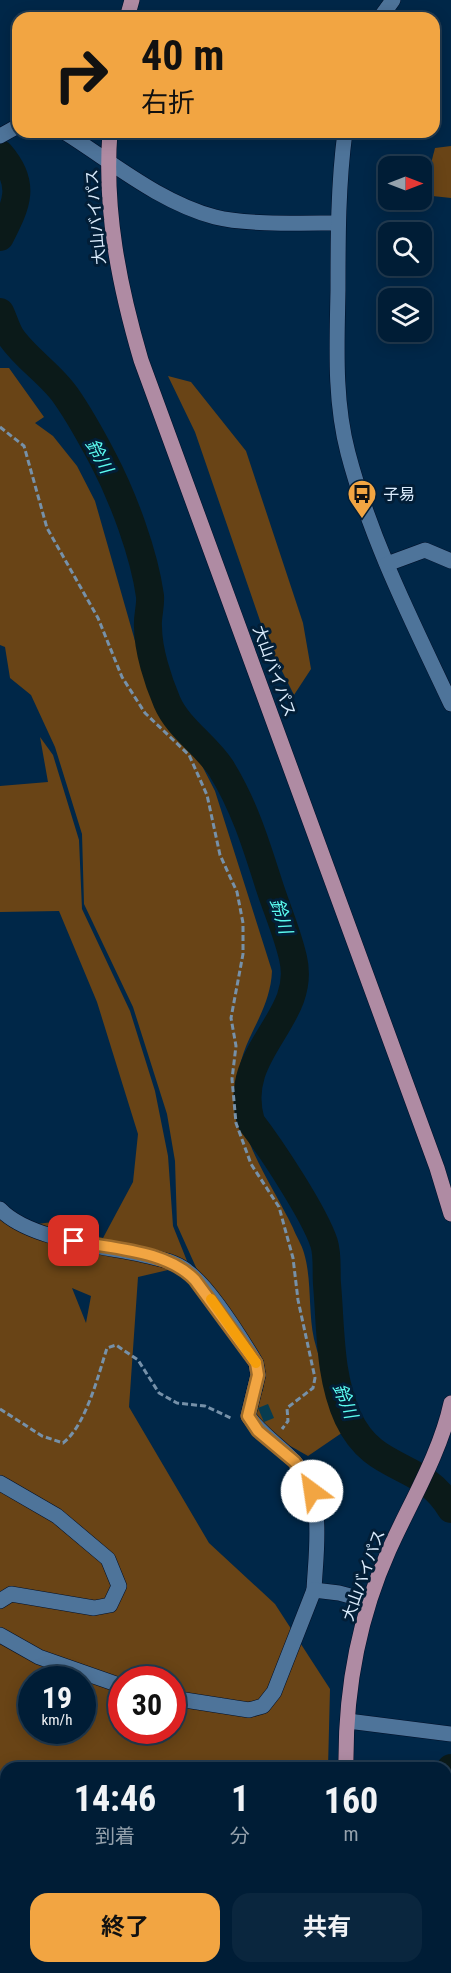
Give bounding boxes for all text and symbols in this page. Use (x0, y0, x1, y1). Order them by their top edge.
text: 40 m (141, 31, 224, 80)
icon: right (42, 36, 120, 114)
text: 右折 (141, 87, 195, 119)
north arrow (378, 156, 432, 210)
map controls (378, 156, 432, 342)
street label: 大山バイパス (82, 168, 109, 265)
button: search (378, 222, 432, 276)
button: layers (378, 288, 432, 342)
water label: 鈴川 (82, 435, 118, 478)
bus stop icon: 子易 (346, 478, 378, 520)
place label: 子易 (383, 485, 415, 504)
street label: 大山バイパス (249, 623, 300, 719)
water label: 鈴川 (266, 896, 297, 938)
pin (48, 1215, 99, 1266)
icon: arrive (57, 1224, 90, 1257)
water label: 鈴川 (329, 1380, 363, 1423)
position arrow (280, 1459, 344, 1523)
street label: 大山バイパス (338, 1527, 389, 1623)
speed limit sign: 30 (108, 1666, 186, 1744)
text: 19 (42, 1680, 72, 1715)
text: km/h (42, 1711, 72, 1729)
text: 14:46 (74, 1778, 156, 1820)
text: 1 (231, 1778, 249, 1820)
text: 160 (324, 1780, 378, 1822)
text: m (343, 1822, 359, 1846)
text: 到着 (95, 1824, 135, 1848)
text: 分 (230, 1824, 250, 1848)
button: 終了 (30, 1893, 220, 1962)
button: 共有 (232, 1893, 422, 1962)

